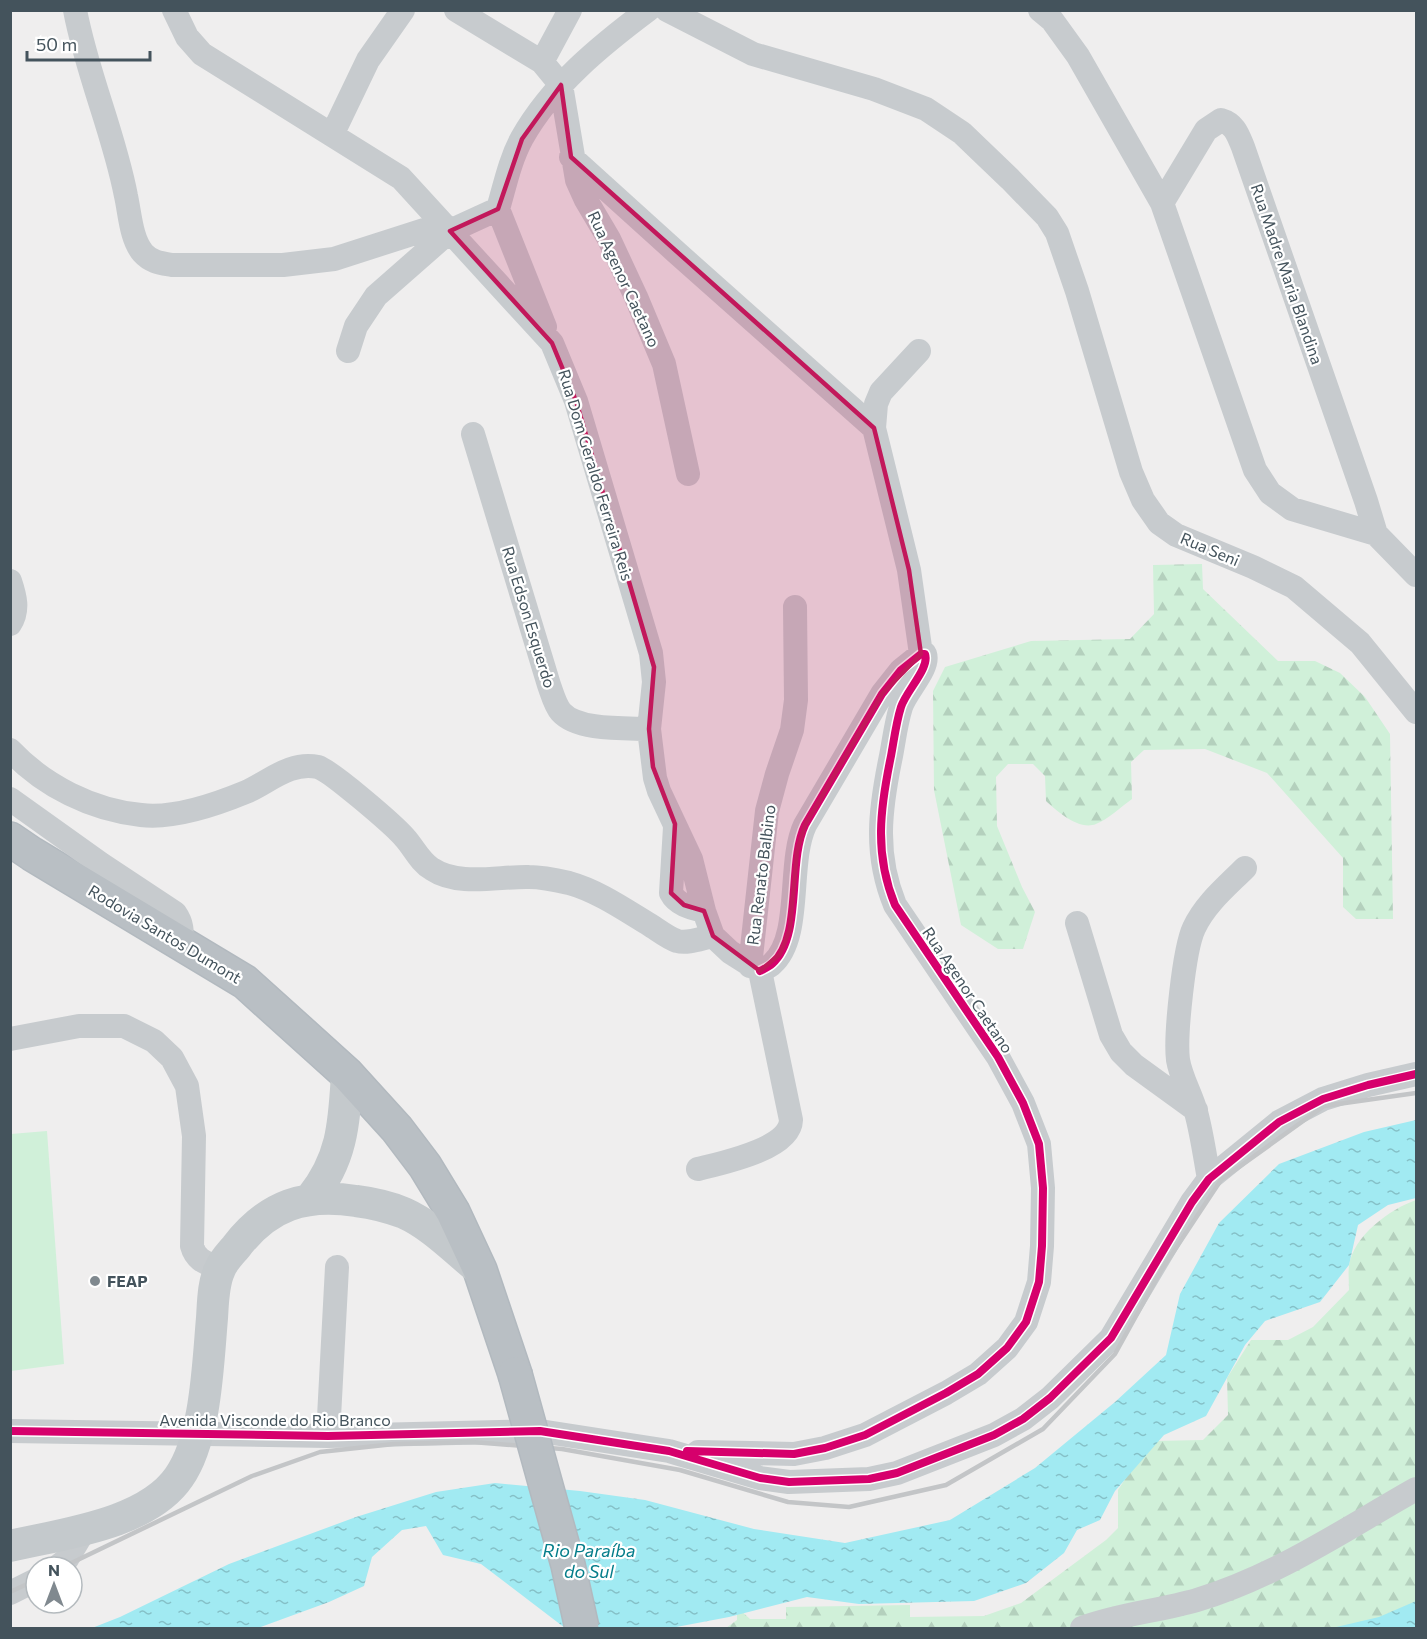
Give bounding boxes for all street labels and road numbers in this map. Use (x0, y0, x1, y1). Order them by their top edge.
street label: Rua Madre Maria Blandina (1248, 181, 1327, 367)
street label: Rua Agenor Caetano (585, 208, 664, 350)
street label: Rua Dom Geraldo Ferreira Reis (555, 367, 638, 583)
street label: Rua Seni (1178, 528, 1242, 569)
street label: Rua Edson Esquerdo (499, 544, 560, 690)
street label: Rua Renato Balbino (742, 804, 779, 946)
street label: Rodovia Santos Dumont (85, 880, 246, 987)
street label: Rua Agenor Caetano (919, 923, 1018, 1056)
street label: Avenida Visconde do Rio Branco (159, 1410, 391, 1429)

